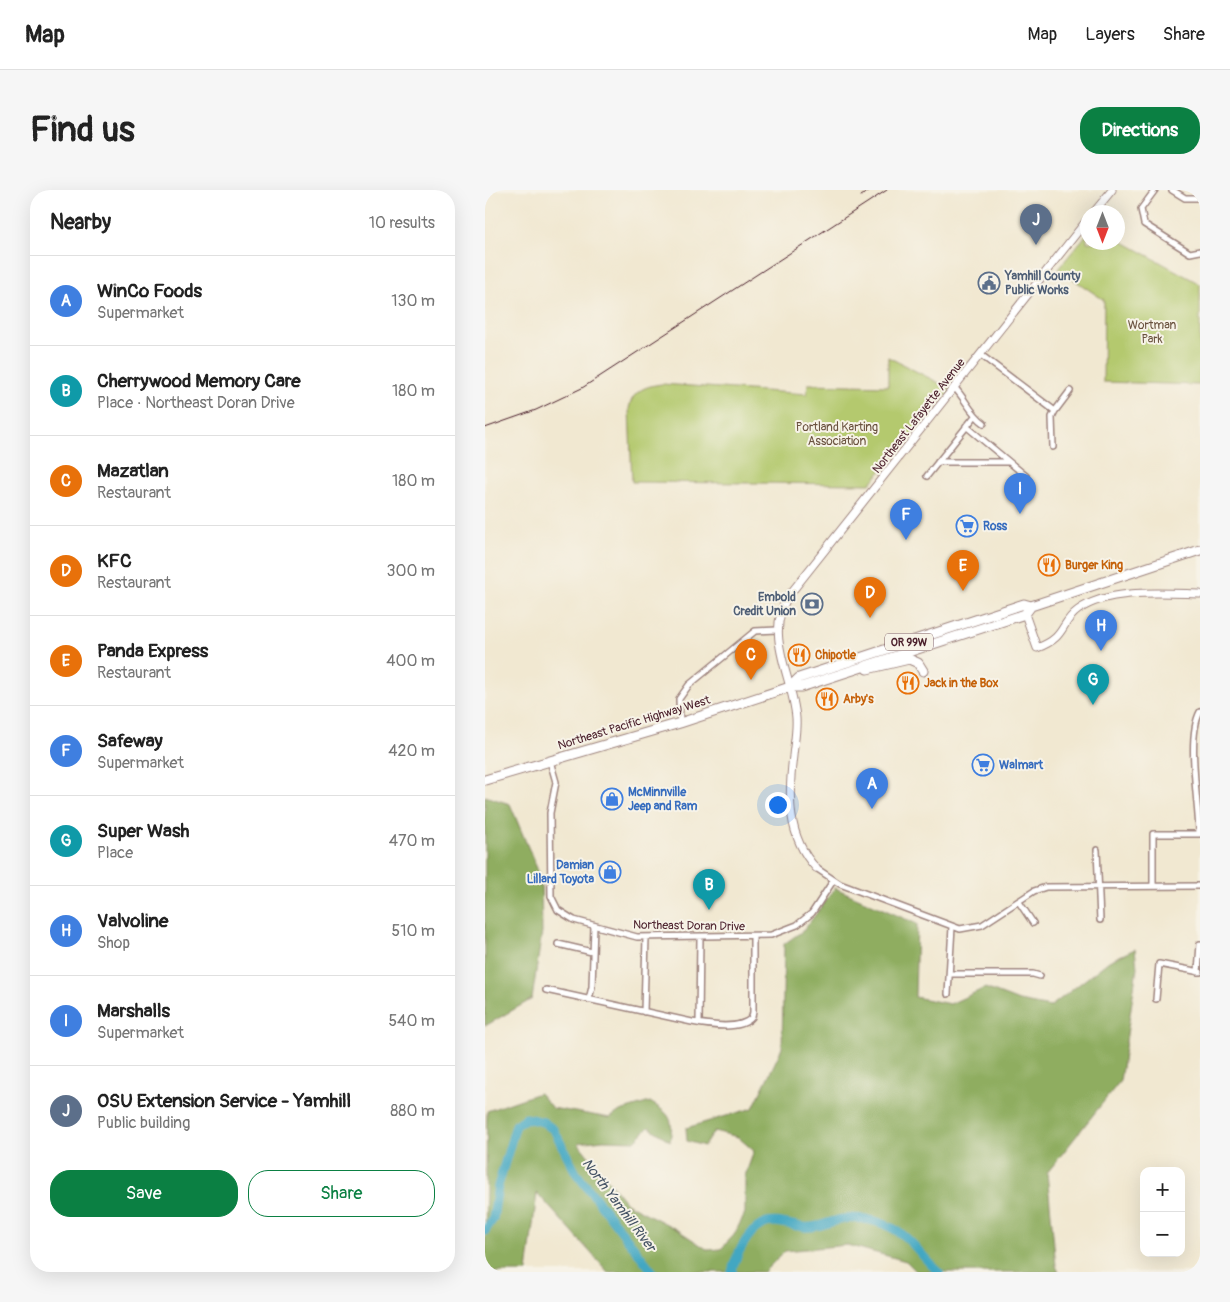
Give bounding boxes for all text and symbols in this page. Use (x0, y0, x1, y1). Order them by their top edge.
text: Map (25, 20, 65, 49)
text: Map (1028, 23, 1057, 46)
text: Layers (1085, 23, 1135, 46)
text: Share (1163, 23, 1205, 46)
button: Directions (1080, 107, 1200, 154)
text: Find us (30, 108, 135, 152)
pin: J (1020, 204, 1052, 245)
north arrow (1080, 205, 1125, 250)
text: Nearby (50, 209, 111, 236)
text: 10 results (369, 213, 435, 233)
place label: Yamhill County Public Works (1004, 269, 1081, 298)
public building icon: Yamhill County Public Works (977, 271, 1001, 295)
text: WinCo Foods (97, 279, 202, 303)
text: A (61, 291, 71, 311)
text: 130 m (391, 291, 435, 311)
text: Supermarket (97, 303, 184, 323)
park label: Wortman Park (1128, 318, 1176, 347)
street label: Northeast Lafayette Avenue (869, 355, 969, 477)
text: Cherrywood Memory Care (97, 369, 301, 393)
text: B (61, 381, 71, 401)
text: 180 m (392, 381, 435, 401)
text: Place · Northeast Doran Drive (97, 393, 295, 413)
park label: Portland Karting Association (796, 420, 878, 449)
text: Mazatlan (97, 459, 169, 483)
text: C (61, 471, 71, 491)
text: 180 m (392, 471, 435, 491)
pin: I (1004, 473, 1036, 514)
text: Restaurant (97, 483, 171, 503)
pin: F (890, 499, 922, 540)
supermarket icon: Ross (955, 514, 979, 538)
place label: Ross (983, 519, 1008, 534)
text: KFC (97, 549, 132, 573)
pin: E (947, 550, 979, 591)
restaurant icon: Burger King (1037, 553, 1061, 577)
place label: Burger King (1065, 558, 1123, 573)
text: D (61, 561, 71, 581)
text: 300 m (387, 561, 435, 581)
text: Restaurant (97, 573, 171, 593)
pin: D (854, 577, 886, 618)
place label: Embold Credit Union (733, 590, 796, 619)
bank icon: Embold Credit Union (800, 592, 824, 616)
pin: H (1085, 610, 1117, 651)
road number: OR 99W (885, 634, 933, 651)
text: Panda Express (97, 639, 208, 663)
pin: C (735, 639, 767, 680)
restaurant icon: Chipotle (787, 643, 811, 667)
place label: Chipotle (815, 648, 857, 663)
text: E (62, 651, 70, 671)
text: 400 m (386, 651, 435, 671)
text: Restaurant (97, 663, 171, 683)
pin: G (1077, 664, 1109, 705)
restaurant icon: Jack in the Box (896, 671, 920, 695)
place label: Jack in the Box (924, 676, 999, 691)
restaurant icon: Arby's (815, 687, 839, 711)
place label: Arby's (843, 692, 874, 707)
street label: Northeast Pacific Highway West (556, 693, 712, 753)
text: Safeway (97, 729, 163, 753)
text: F (61, 741, 71, 761)
text: 420 m (388, 741, 435, 761)
text: Supermarket (97, 753, 184, 773)
supermarket icon: Walmart (971, 753, 995, 777)
place label: Walmart (999, 758, 1044, 773)
pin: A (856, 768, 888, 809)
place label: McMinnville Jeep and Ram (628, 785, 698, 814)
shop icon: McMinnville Jeep and Ram (600, 787, 624, 811)
your location (765, 792, 791, 818)
text: Super Wash (97, 819, 189, 843)
text: G (61, 831, 71, 851)
text: 470 m (389, 831, 435, 851)
text: Place (97, 843, 133, 863)
place label: Damian Lillard Toyota (527, 858, 594, 887)
shop icon: Damian Lillard Toyota (598, 860, 622, 884)
pin: B (693, 869, 725, 910)
text: Valvoline (97, 909, 168, 933)
street label: Northeast Doran Drive (633, 918, 745, 934)
text: H (61, 921, 71, 941)
text: 510 m (391, 921, 435, 941)
text: Shop (97, 933, 130, 953)
text: Marshalls (97, 999, 170, 1023)
text: I (64, 1011, 68, 1031)
text: 540 m (388, 1011, 435, 1031)
text: Supermarket (97, 1023, 184, 1043)
text: OSU Extension Service - Yamhill (97, 1089, 351, 1113)
text: J (62, 1101, 70, 1121)
text: 880 m (390, 1101, 435, 1121)
text: Public building (97, 1113, 190, 1133)
water label: North Yamhill River (579, 1155, 661, 1256)
map controls (1140, 1167, 1185, 1257)
button: + (1140, 1167, 1185, 1212)
button: Save (50, 1170, 238, 1217)
button: Share (248, 1170, 435, 1217)
button: − (1140, 1212, 1185, 1257)

